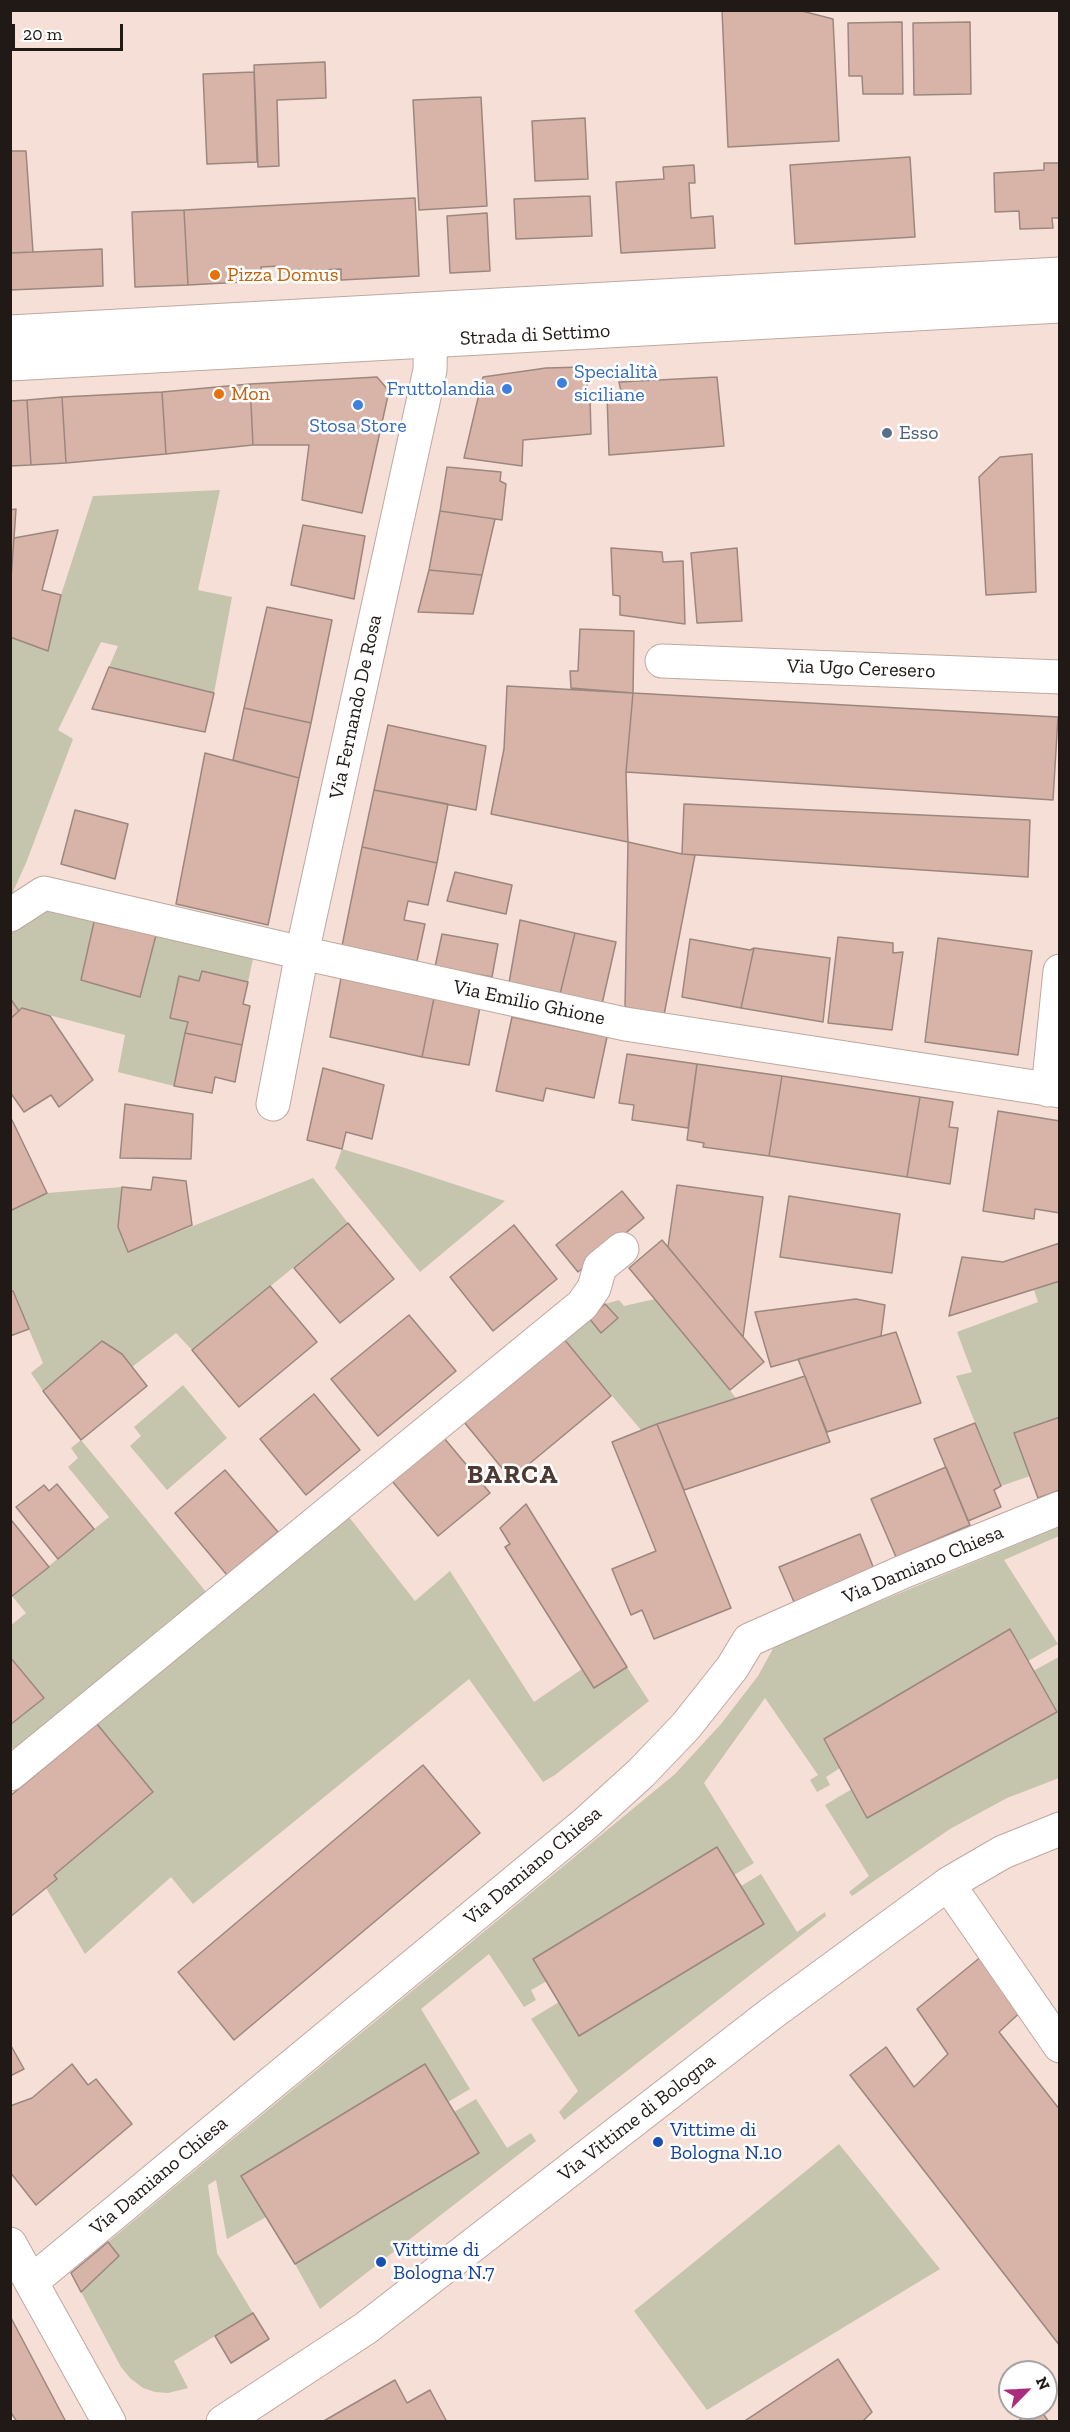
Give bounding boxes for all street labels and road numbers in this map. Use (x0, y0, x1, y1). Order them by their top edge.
street label: Strada di Settimo (459, 319, 611, 351)
street label: Via Fernando De Rosa (325, 613, 387, 801)
street label: Via Ugo Ceresero (786, 654, 936, 684)
street label: Via Emilio Ghione (451, 975, 607, 1031)
street label: Via Damiano Chiesa (839, 1520, 1007, 1610)
street label: Via Damiano Chiesa (459, 1801, 607, 1931)
street label: Via Vittime di Bologna (553, 2049, 721, 2187)
street label: Via Damiano Chiesa (85, 2111, 233, 2241)

